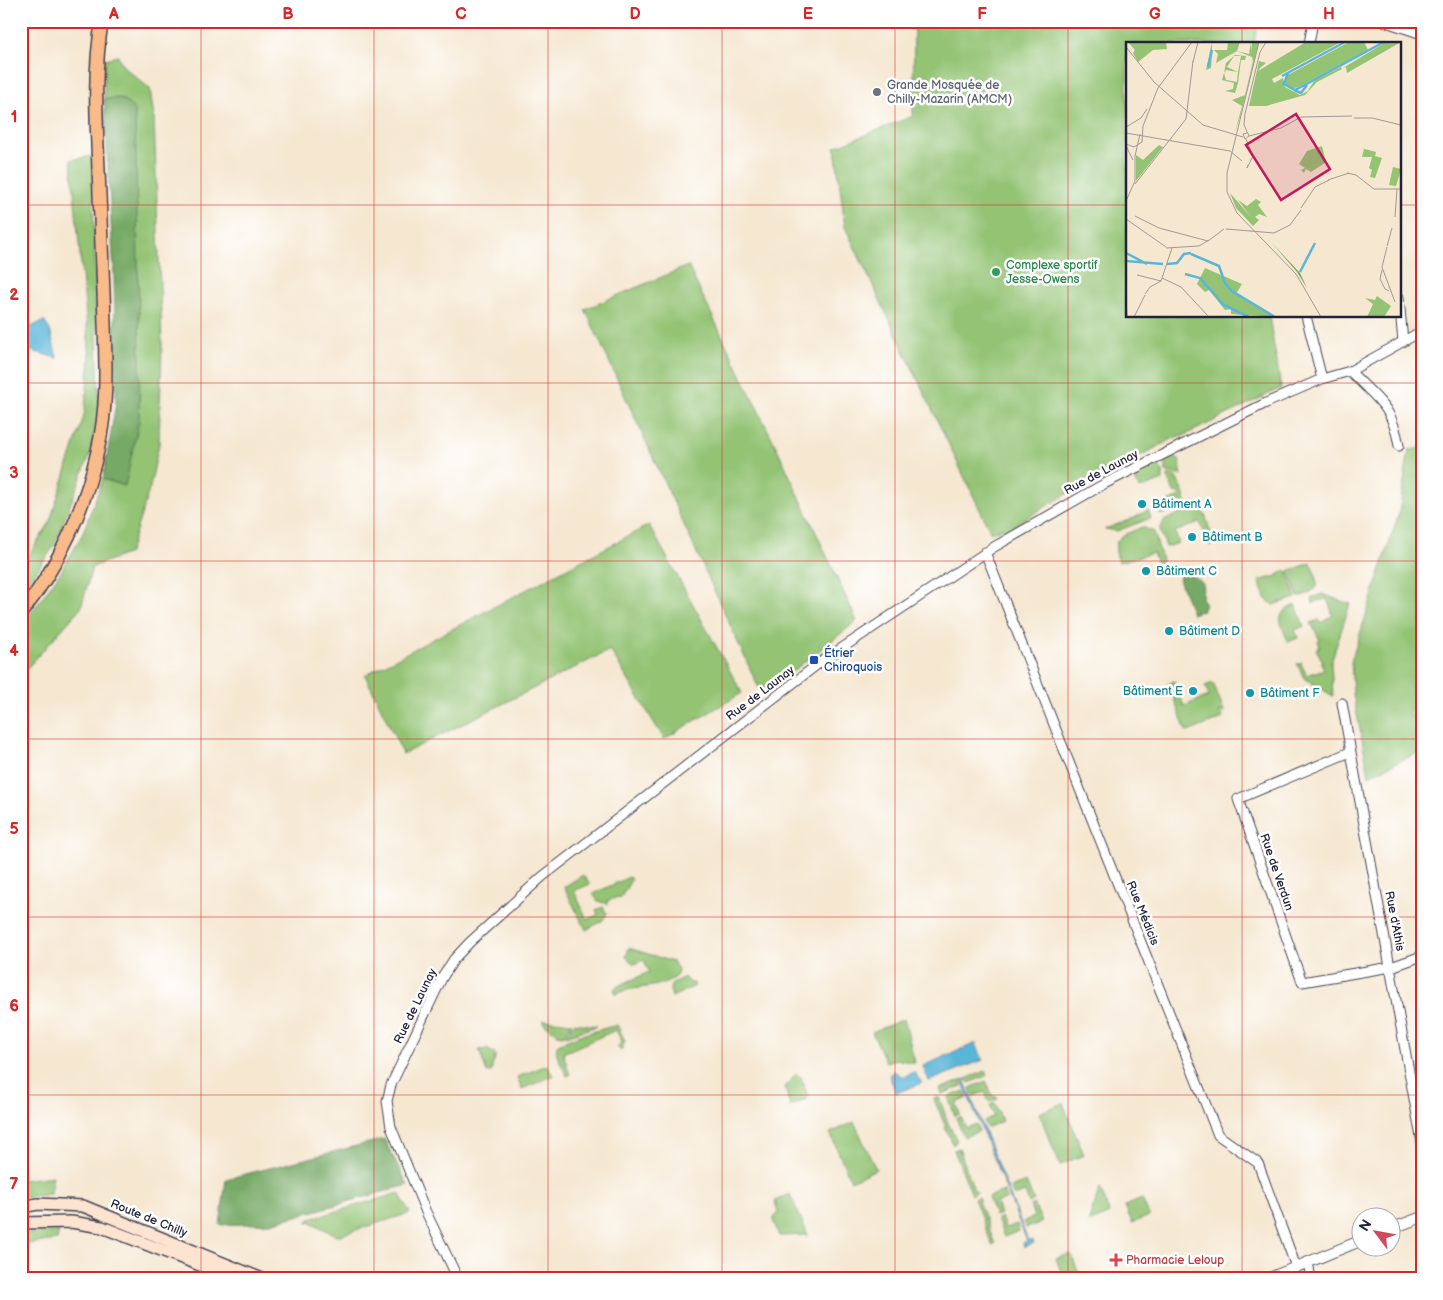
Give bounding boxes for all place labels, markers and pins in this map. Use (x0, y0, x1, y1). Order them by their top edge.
place label: Grande Mosquée de Chilly-Mazarin (AMCM) (887, 78, 1012, 107)
marker: Grande Mosquée de Chilly-Mazarin (AMCM) (871, 86, 883, 98)
place label: Complexe sportif Jesse-Owens (1006, 258, 1098, 287)
marker: Complexe sportif Jesse-Owens (990, 266, 1002, 278)
place label: Bâtiment A (1152, 497, 1212, 512)
marker: Bâtiment A (1136, 498, 1148, 510)
place label: Bâtiment B (1202, 530, 1262, 545)
marker: Bâtiment B (1186, 531, 1198, 543)
place label: Bâtiment C (1156, 564, 1217, 579)
marker: Bâtiment C (1140, 565, 1152, 577)
place label: Bâtiment D (1179, 624, 1240, 639)
marker: Bâtiment D (1163, 625, 1175, 637)
place label: Étrier Chiroquois (824, 645, 882, 675)
marker: Étrier Chiroquois (808, 654, 820, 666)
place label: Bâtiment E (1123, 684, 1183, 699)
marker: Bâtiment E (1187, 685, 1199, 697)
place label: Bâtiment F (1260, 686, 1320, 701)
marker: Bâtiment F (1244, 687, 1256, 699)
place label: Pharmacie Leloup (1126, 1253, 1224, 1268)
marker: Pharmacie Leloup (1110, 1254, 1122, 1266)

